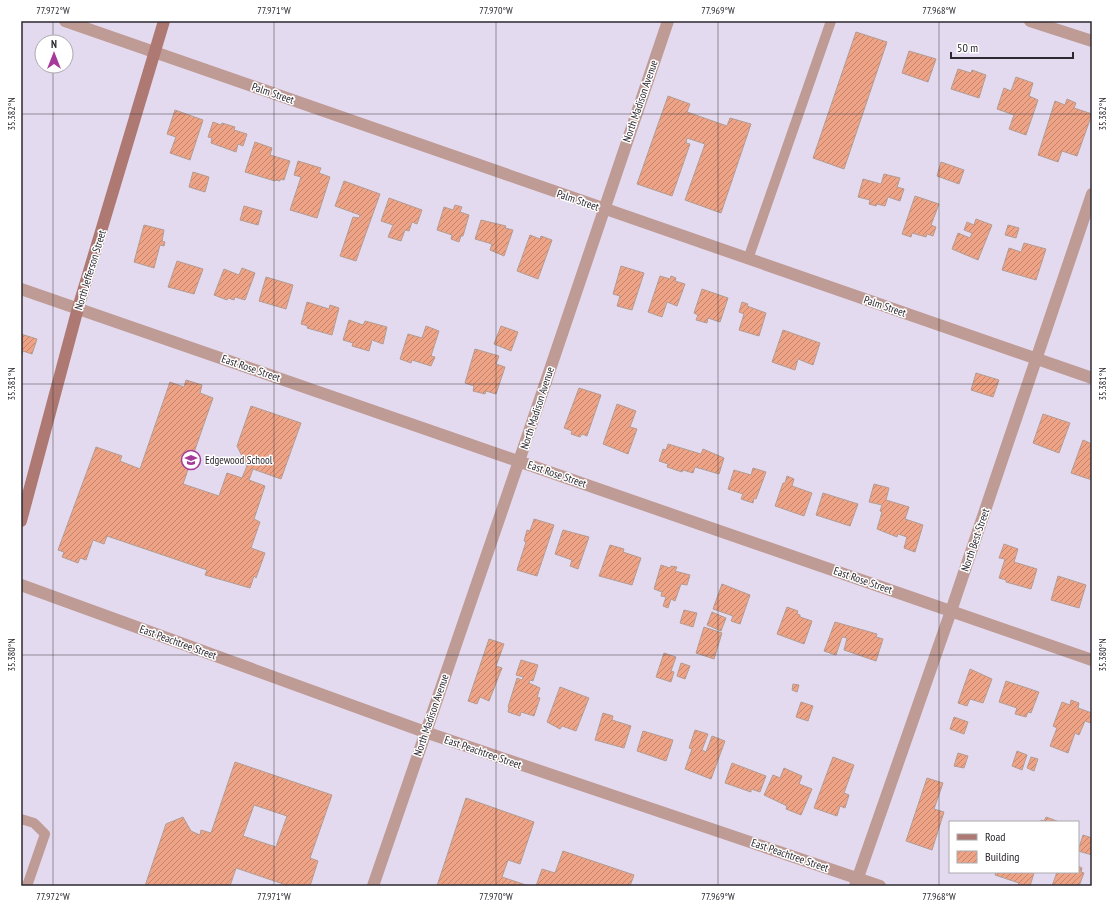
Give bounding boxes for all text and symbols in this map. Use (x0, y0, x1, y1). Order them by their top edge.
text: 77.972°W (36, 4, 70, 17)
text: 77.971°W (257, 4, 291, 17)
text: 77.970°W (479, 4, 513, 17)
text: 77.969°W (701, 4, 735, 17)
text: 77.968°W (922, 4, 956, 17)
north arrow (34, 34, 74, 74)
scale bar (951, 34, 1073, 60)
text: N (51, 37, 57, 51)
text: 50 m (957, 40, 978, 55)
street label: North Madison Avenue (619, 58, 661, 144)
street label: Palm Street (250, 79, 296, 107)
text: 35.382°N (5, 97, 18, 131)
text: 35.382°N (1096, 97, 1109, 131)
street label: Palm Street (555, 186, 601, 214)
street label: North Jefferson Street (71, 228, 109, 312)
street label: Palm Street (862, 292, 908, 320)
street label: East Rose Street (220, 351, 282, 385)
street label: North Madison Avenue (517, 365, 557, 451)
text: 35.381°N (5, 367, 18, 401)
text: 35.381°N (1096, 367, 1109, 401)
school or university icon: Edgewood School (180, 449, 202, 471)
place label: Edgewood School (205, 453, 273, 467)
street label: East Rose Street (526, 457, 588, 491)
street label: North Best Street (958, 507, 992, 573)
street label: East Rose Street (832, 563, 894, 597)
street label: East Peachtree Street (138, 622, 218, 662)
text: 35.380°N (5, 638, 18, 672)
text: 35.380°N (1096, 638, 1109, 672)
street label: North Madison Avenue (410, 672, 452, 758)
street label: East Peachtree Street (443, 732, 523, 772)
legend (949, 821, 1079, 873)
text: Road (985, 829, 1005, 844)
street label: East Peachtree Street (750, 835, 830, 875)
text: Building (985, 849, 1020, 864)
text: 77.972°W (36, 890, 70, 903)
text: 77.971°W (257, 890, 291, 903)
text: 77.970°W (479, 890, 513, 903)
text: 77.969°W (701, 890, 735, 903)
text: 77.968°W (922, 890, 956, 903)

